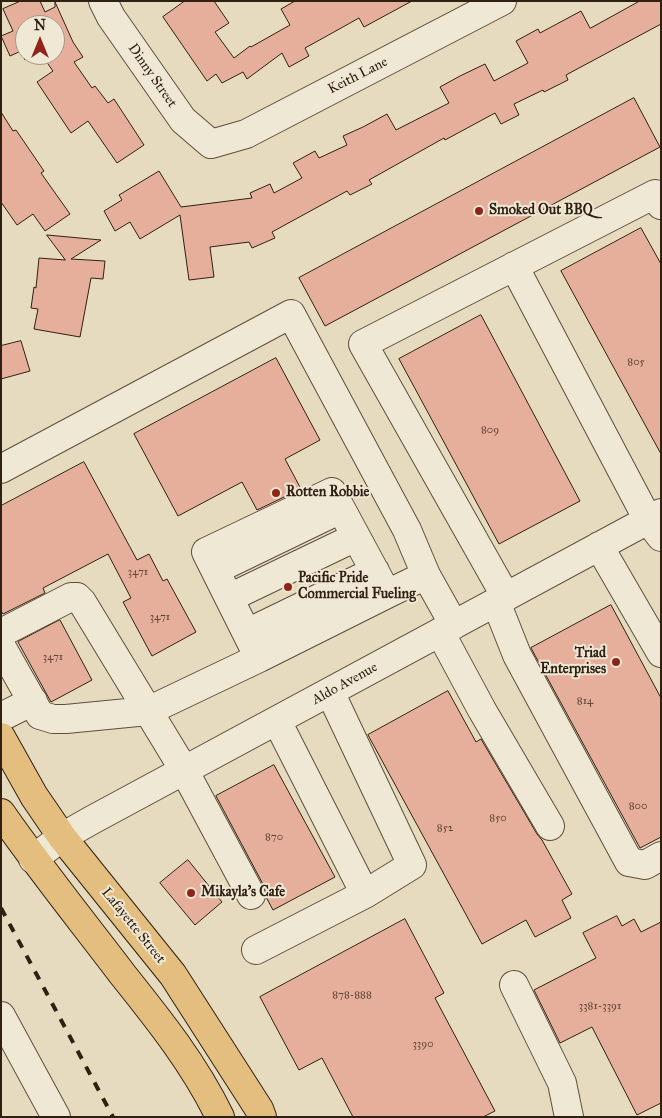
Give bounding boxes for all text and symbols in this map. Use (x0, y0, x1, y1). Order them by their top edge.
north arrow (15, 15, 65, 65)
text: N (34, 17, 46, 34)
street label: Dinny Street (124, 41, 180, 111)
street label: Keith Lane (325, 54, 391, 98)
place label: Smoked Out BBQ (489, 203, 593, 219)
marker: Smoked Out BBQ (473, 205, 485, 217)
house number: 805 (627, 355, 645, 369)
house number: 809 (481, 423, 499, 437)
place label: Rotten Robbie (286, 485, 369, 501)
marker: Rotten Robbie (270, 487, 282, 499)
house number: 3471 (128, 565, 148, 579)
place label: Pacific Pride Commercial Fueling (298, 571, 416, 604)
marker: Pacific Pride Commercial Fueling (282, 581, 294, 593)
house number: 3471 (150, 610, 170, 624)
place label: Triad Enterprises (540, 646, 606, 679)
house number: 3471 (43, 650, 63, 664)
marker: Triad Enterprises (610, 656, 622, 668)
street label: Aldo Avenue (309, 659, 381, 709)
house number: 814 (577, 694, 593, 708)
house number: 800 (629, 799, 647, 813)
house number: 850 (489, 811, 507, 825)
house number: 852 (437, 821, 453, 835)
house number: 870 (265, 830, 283, 844)
street label: Lafayette Street (97, 885, 169, 967)
place label: Mikayla's Cafe (201, 885, 285, 901)
marker: Mikayla's Cafe (185, 887, 197, 899)
house number: 878-888 (332, 988, 372, 1002)
house number: 3381-3391 (579, 999, 621, 1013)
house number: 3390 (412, 1037, 434, 1051)

